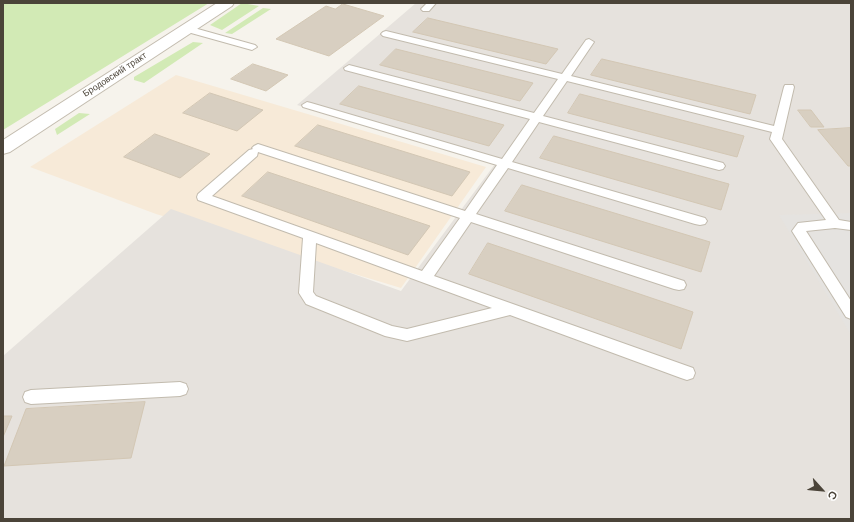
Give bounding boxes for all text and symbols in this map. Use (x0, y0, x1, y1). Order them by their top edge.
street label: Бродовский тракт (81, 50, 149, 100)
north arrow (802, 470, 842, 510)
text: С (825, 489, 841, 502)

